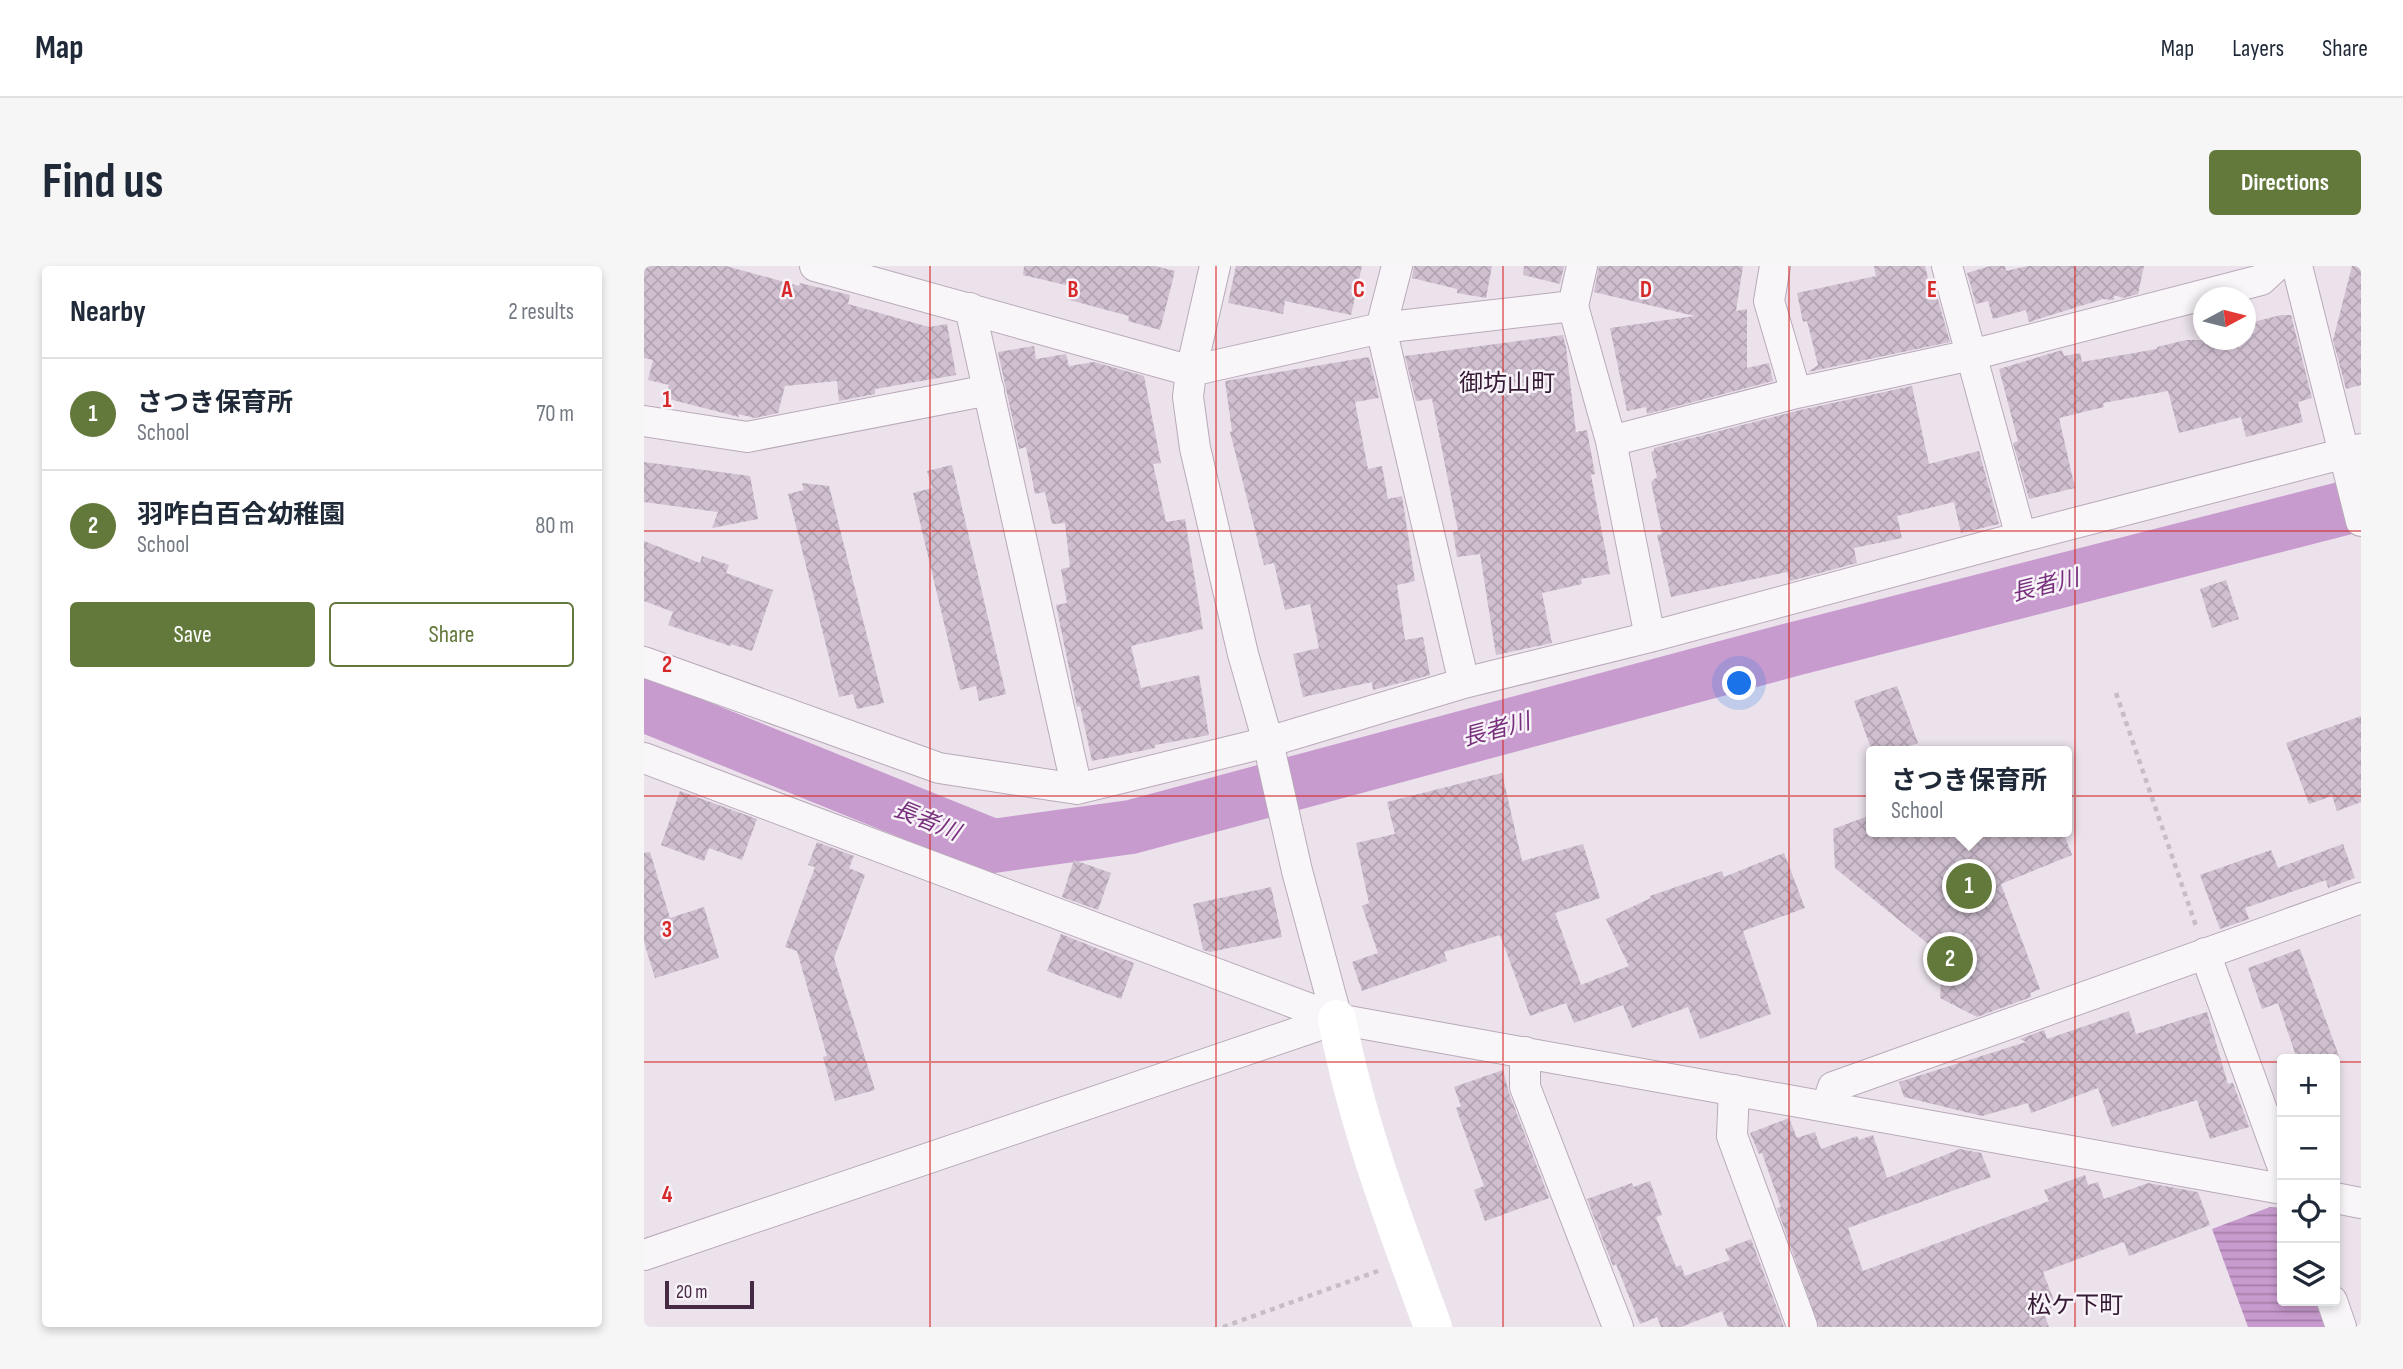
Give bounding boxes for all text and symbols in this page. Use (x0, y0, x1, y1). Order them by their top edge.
text: Map (35, 28, 84, 68)
text: Map (2161, 34, 2194, 63)
text: Layers (2232, 34, 2284, 63)
text: Share (2322, 34, 2368, 63)
button: Directions (2209, 150, 2361, 215)
text: Find us (42, 153, 164, 212)
text: A (781, 276, 794, 304)
text: B (1068, 276, 1079, 304)
text: C (1353, 276, 1365, 304)
text: D (1640, 276, 1652, 304)
text: E (1927, 276, 1937, 304)
north arrow (2193, 287, 2256, 350)
text: Nearby (70, 294, 146, 330)
text: 2 results (508, 298, 574, 326)
district label: 御坊山町 (1459, 369, 1555, 398)
text: 1 (662, 386, 672, 414)
text: さつき保育所 (137, 388, 293, 419)
text: 1 (88, 400, 98, 428)
text: 70 m (536, 400, 574, 428)
text: School (137, 419, 189, 447)
text: 羽咋白百合幼稚園 (137, 500, 345, 531)
text: 2 (88, 512, 98, 540)
text: 80 m (535, 512, 574, 540)
text: School (137, 531, 189, 559)
water label: 長者川 (2008, 563, 2085, 608)
button: Save (70, 602, 315, 667)
button: Share (329, 602, 574, 667)
text: 2 (662, 651, 672, 679)
your location (1722, 666, 1756, 700)
water label: 長者川 (1459, 707, 1536, 752)
popup (1866, 746, 2072, 837)
text: さつき保育所 (1891, 766, 2047, 797)
water label: 長者川 (889, 795, 967, 848)
text: School (1891, 797, 1943, 825)
pin: 1 (1946, 860, 1992, 912)
text: 3 (662, 916, 672, 944)
pin: 2 (1927, 933, 1973, 985)
map controls (2277, 1054, 2340, 1306)
button: + (2277, 1054, 2340, 1117)
button: − (2277, 1117, 2340, 1180)
button: locate (2277, 1180, 2340, 1243)
text: 4 (662, 1181, 673, 1209)
button: layers (2277, 1243, 2340, 1306)
scale bar (665, 1278, 754, 1310)
text: 20 m (676, 1281, 708, 1304)
district label: 松ケ下町 (2027, 1291, 2123, 1320)

